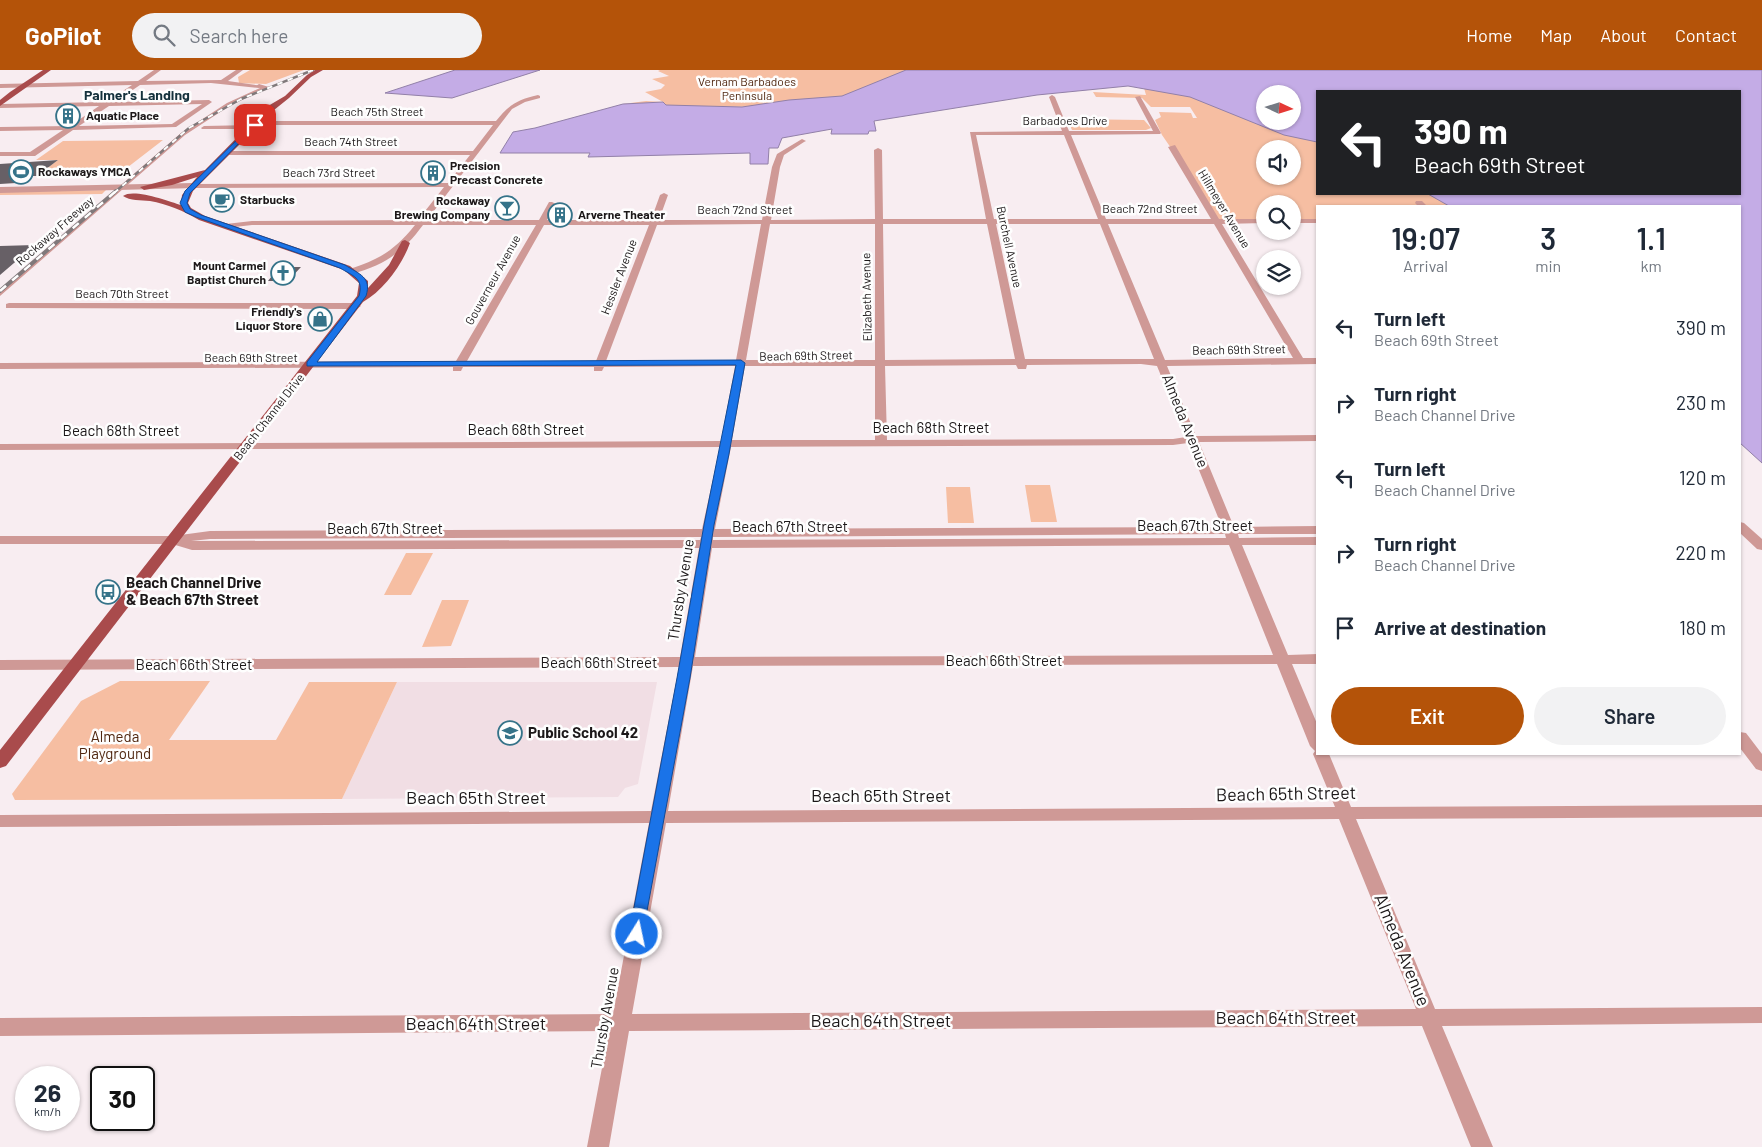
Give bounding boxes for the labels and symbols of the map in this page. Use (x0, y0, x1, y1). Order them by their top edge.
park label: Vernam Barbadoes Peninsula (698, 74, 796, 102)
north arrow (1256, 85, 1301, 130)
district label: Palmer's Landing (84, 86, 190, 103)
building icon: Aquatic Place (55, 103, 81, 129)
pin (234, 104, 276, 146)
street label: Beach 75th Street (331, 104, 423, 118)
place label: Aquatic Place (86, 108, 160, 122)
street label: Barbadoes Drive (1023, 113, 1107, 127)
street label: Beach 74th Street (304, 134, 398, 148)
place label: Precision Precast Concrete (450, 158, 543, 186)
sports icon: Rockaways YMCA (8, 159, 34, 185)
building icon: Precision Precast Concrete (420, 160, 446, 186)
place label: Rockaways YMCA (38, 164, 131, 178)
street label: Beach 73rd Street (283, 165, 375, 179)
street label: Hillmeyer Avenue (1196, 167, 1254, 250)
cafe icon: Starbucks (209, 187, 235, 213)
street label: Rockaway Freeway (13, 192, 96, 268)
place label: Starbucks (240, 192, 295, 206)
place label: Rockaway Brewing Company (394, 193, 490, 221)
bar icon: Rockaway Brewing Company (494, 195, 520, 221)
street label: Beach 72nd Street (1102, 201, 1198, 215)
building icon: Arverne Theater (547, 202, 573, 228)
street label: Beach 72nd Street (697, 202, 793, 216)
street label: Burchell Avenue (994, 205, 1025, 289)
place label: Arverne Theater (578, 207, 666, 221)
street label: Gouverneur Avenue (462, 232, 523, 327)
street label: Hessler Avenue (597, 237, 639, 316)
street label: Elizabeth Avenue (858, 253, 874, 341)
place label: Mount Carmel Baptist Church (187, 258, 266, 286)
church icon: Mount Carmel Baptist Church (270, 260, 296, 286)
street label: Beach 70th Street (75, 286, 169, 300)
place label: Friendly's Liquor Store (236, 304, 302, 332)
shop icon: Friendly's Liquor Store (307, 306, 333, 332)
street label: Beach 69th Street (1192, 341, 1286, 357)
street label: Beach 69th Street (759, 347, 853, 363)
street label: Beach 69th Street (204, 350, 298, 364)
street label: Beach Channel Drive (230, 370, 306, 463)
street label: Almeda Avenue (1159, 371, 1213, 470)
street label: Beach 68th Street (873, 418, 989, 436)
street label: Beach 68th Street (468, 420, 584, 438)
street label: Beach 68th Street (63, 421, 179, 439)
street label: Beach 67th Street (1137, 516, 1253, 534)
street label: Beach 67th Street (732, 517, 848, 535)
street label: Beach 67th Street (327, 519, 443, 537)
street label: Thursby Avenue (663, 538, 697, 642)
place label: Beach Channel Drive & Beach 67th Street (126, 573, 261, 608)
bus stop icon: Beach Channel Drive & Beach 67th Street (95, 579, 121, 605)
street label: Beach 66th Street (946, 651, 1062, 669)
street label: Beach 66th Street (541, 653, 657, 671)
street label: Beach 66th Street (136, 655, 252, 673)
school or university icon: Public School 42 (497, 720, 523, 746)
place label: Public School 42 (528, 723, 638, 741)
park label: Almeda Playground (79, 727, 151, 762)
street label: Beach 65th Street (1216, 781, 1356, 805)
street label: Beach 65th Street (811, 784, 951, 806)
street label: Beach 65th Street (406, 786, 546, 808)
street label: Almeda Avenue (1370, 890, 1435, 1009)
position arrow (610, 907, 662, 959)
street label: Thursby Avenue (586, 966, 622, 1070)
street label: Beach 64th Street (1216, 1006, 1356, 1028)
street label: Beach 64th Street (811, 1009, 951, 1031)
street label: Beach 64th Street (406, 1012, 546, 1034)
speed limit sign: 30 (90, 1066, 155, 1131)

